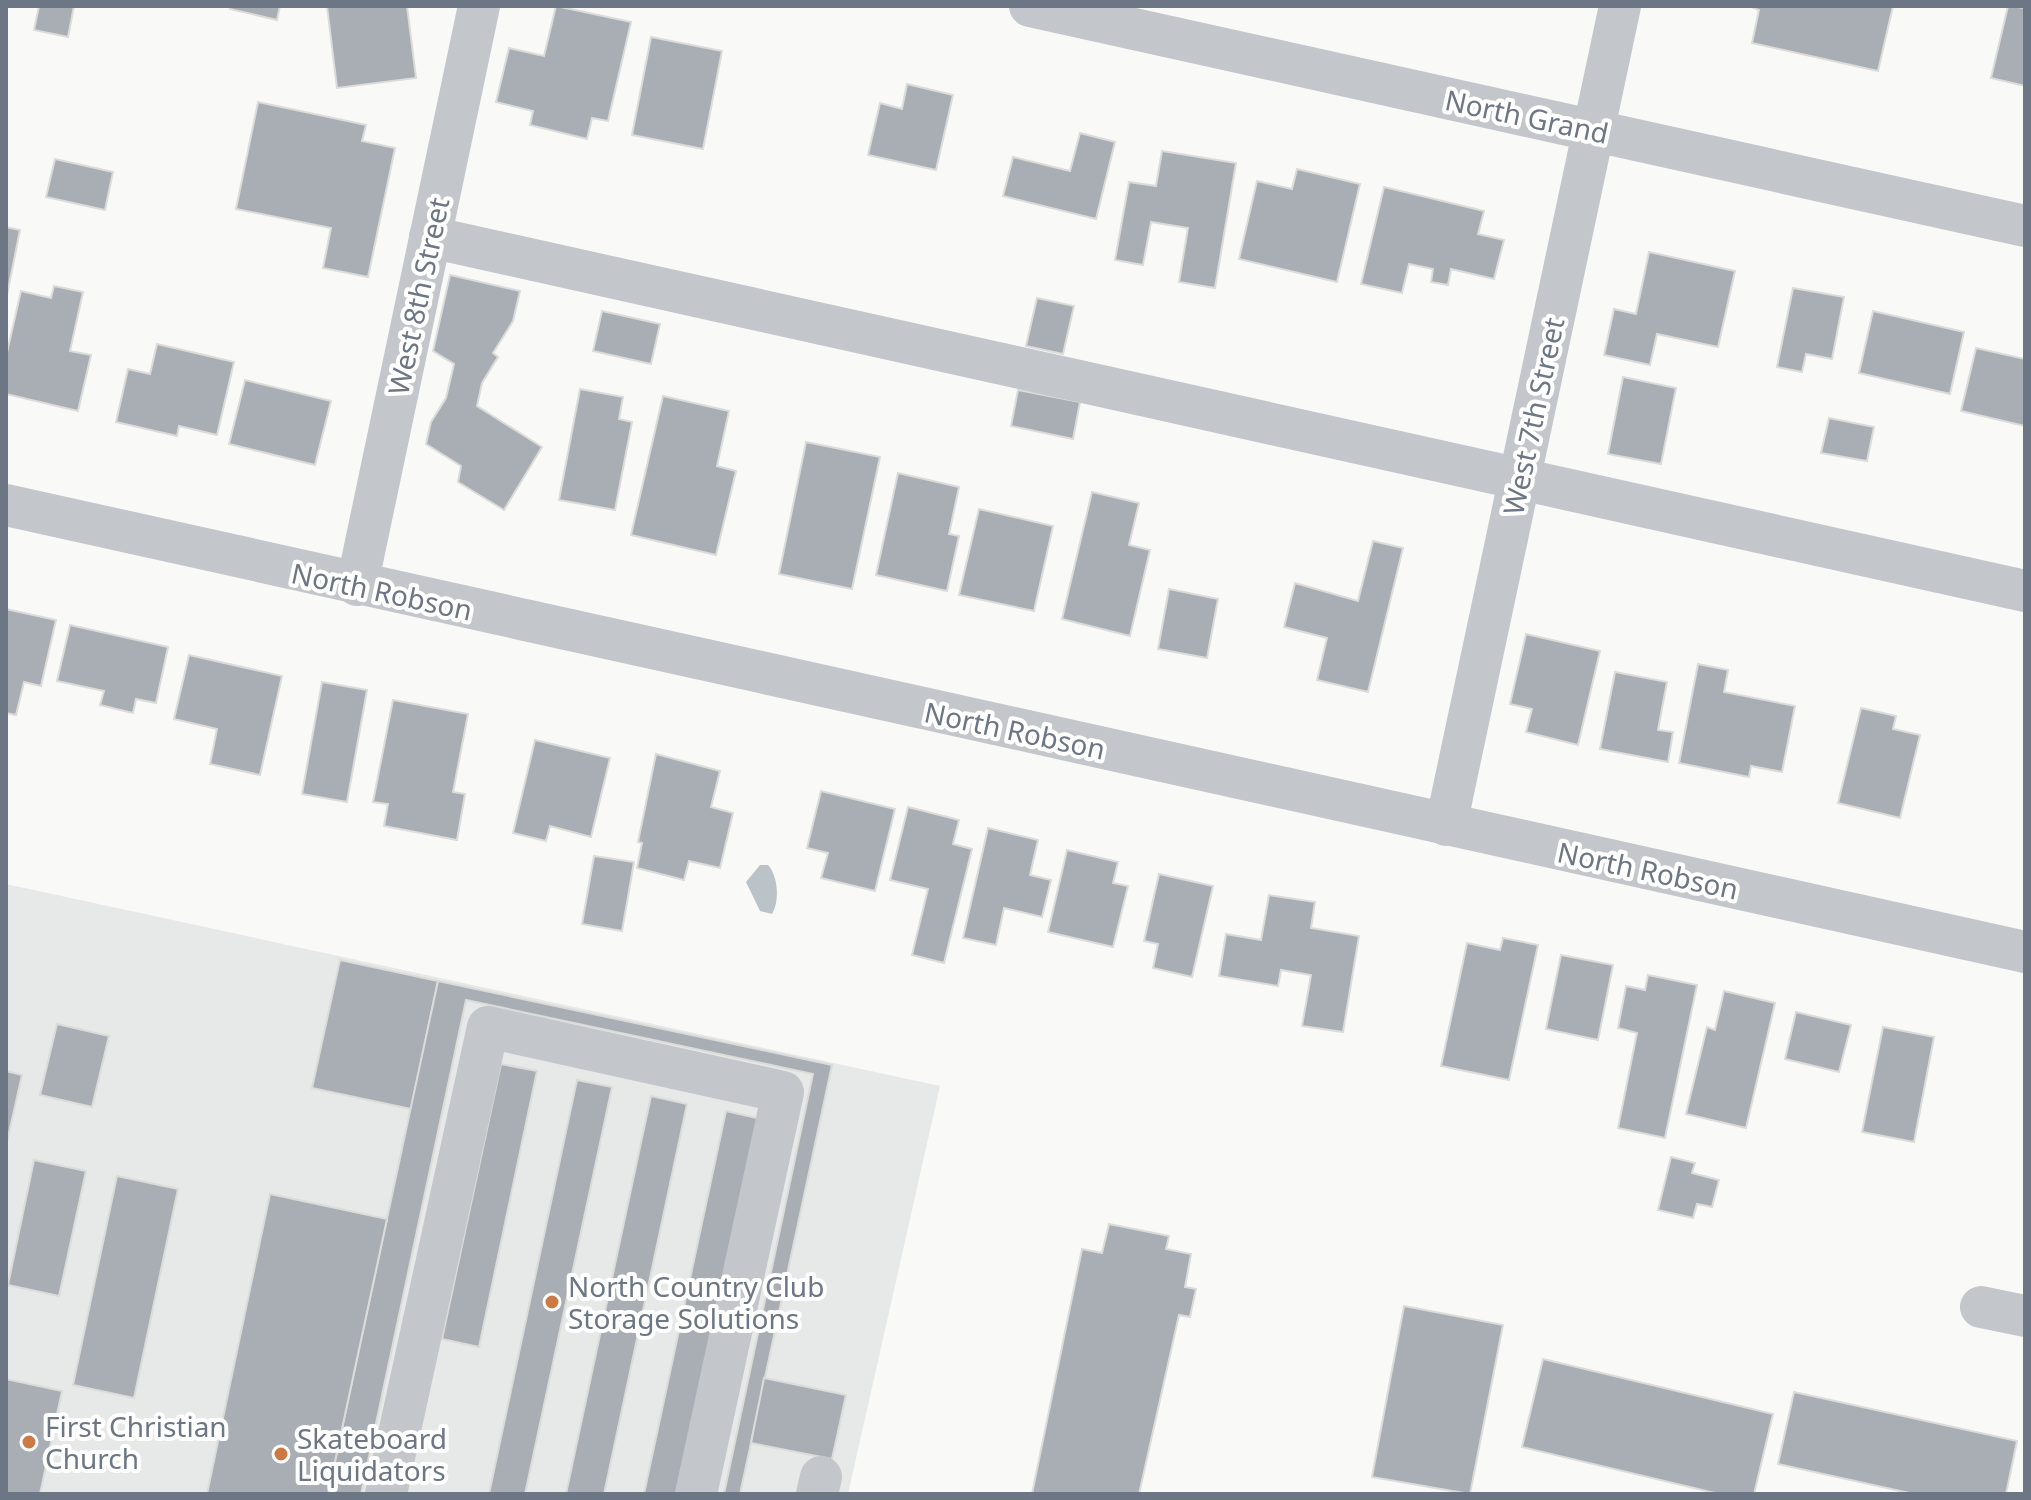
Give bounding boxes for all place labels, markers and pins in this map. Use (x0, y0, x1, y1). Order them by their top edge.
place label: North Country Club Storage Solutions (568, 1267, 824, 1337)
marker: North Country Club Storage Solutions (543, 1293, 561, 1311)
place label: First Christian Church (45, 1407, 227, 1477)
place label: Skateboard Liquidators (297, 1419, 447, 1489)
marker: First Christian Church (20, 1433, 38, 1451)
marker: Skateboard Liquidators (272, 1445, 290, 1463)

